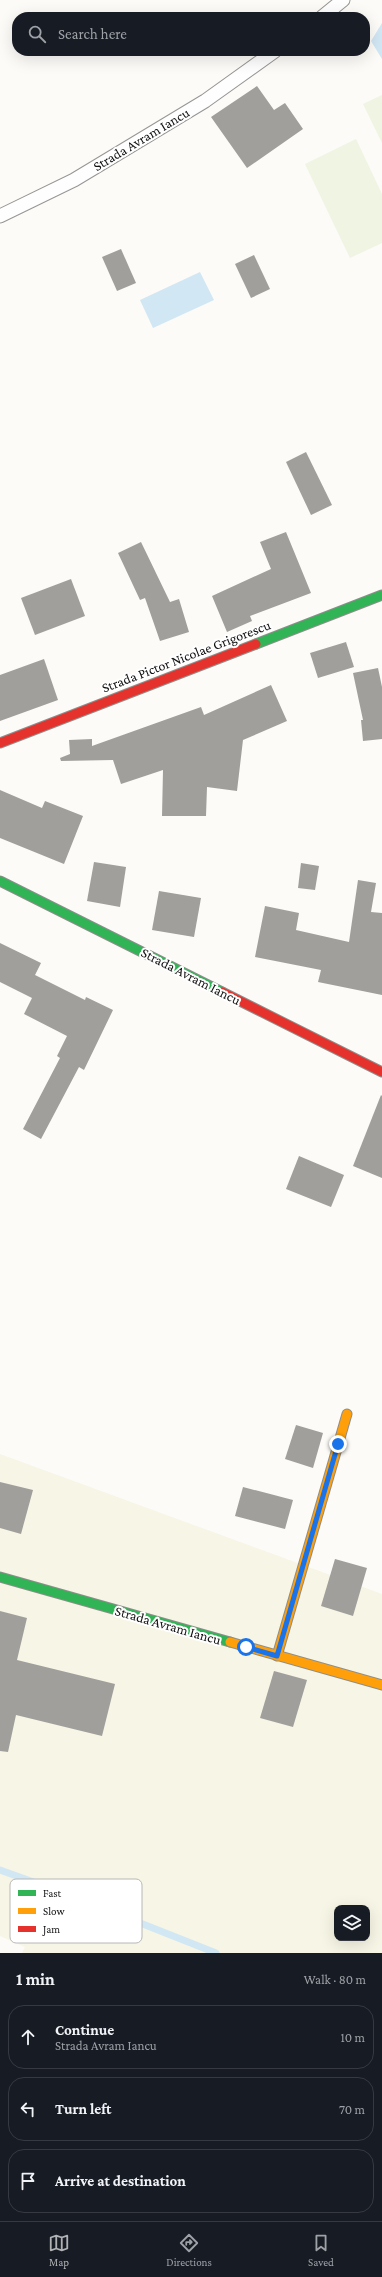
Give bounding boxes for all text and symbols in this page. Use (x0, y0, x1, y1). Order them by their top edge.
search box (12, 12, 370, 56)
icon: search (26, 23, 48, 45)
text: Search here (58, 26, 127, 42)
street label: Strada Avram Iancu (90, 104, 193, 174)
street label: Strada Pictor Nicolae Grigorescu (99, 616, 273, 696)
street label: Strada Avram Iancu (139, 944, 244, 1008)
route end (329, 1435, 347, 1453)
street label: Strada Avram Iancu (113, 1602, 223, 1648)
route start (237, 1638, 255, 1656)
legend (10, 1879, 142, 1943)
text: Fast (43, 1887, 62, 1899)
text: Slow (43, 1905, 65, 1917)
map controls (334, 1905, 370, 1941)
button: layers (334, 1905, 370, 1941)
text: Jam (42, 1923, 60, 1936)
text: 1 min (16, 1970, 55, 1989)
text: Walk · 80 m (304, 1972, 366, 1987)
text: Continue (55, 2022, 114, 2038)
icon: ahead (17, 2026, 39, 2048)
text: 10 m (340, 2030, 365, 2045)
text: Strada Avram Iancu (55, 2038, 157, 2053)
icon: left (17, 2098, 39, 2120)
text: Turn left (55, 2101, 111, 2117)
text: 70 m (339, 2102, 365, 2117)
icon: arrive (17, 2170, 39, 2192)
text: Arrive at destination (55, 2173, 186, 2189)
tab: Map (48, 2232, 70, 2268)
tab: Directions (166, 2232, 212, 2268)
tab: Saved (308, 2232, 334, 2268)

